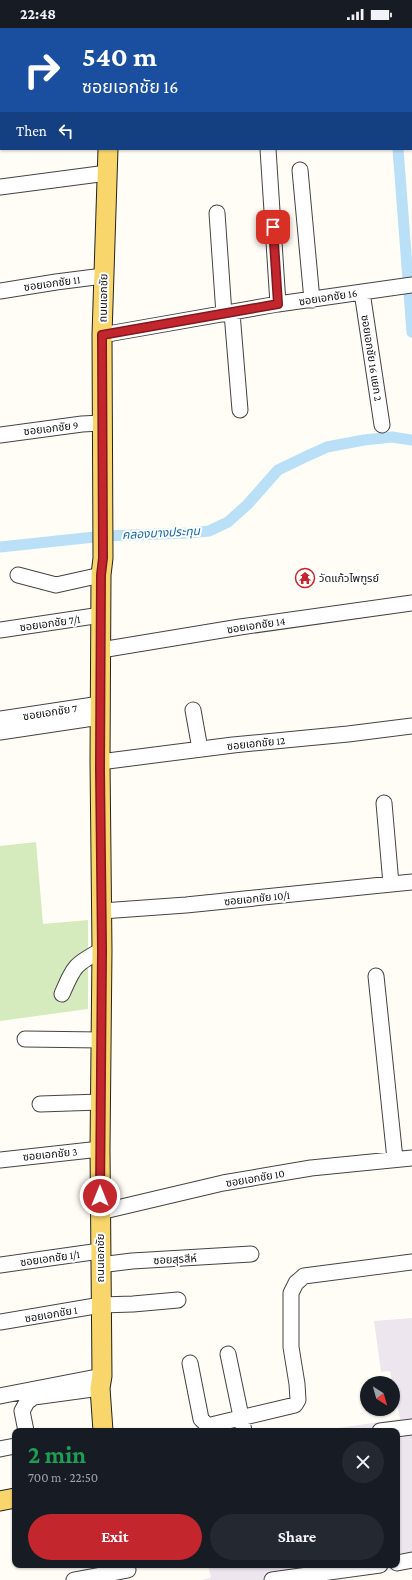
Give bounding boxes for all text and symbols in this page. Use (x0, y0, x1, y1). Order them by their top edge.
text: 22:48 (20, 6, 56, 22)
text: 540 m (82, 41, 157, 72)
icon: right (16, 44, 68, 96)
text: ซอยเอกชัย 16 (82, 77, 178, 97)
icon: left (55, 120, 77, 142)
text: Then (16, 123, 47, 139)
pin (256, 210, 290, 244)
icon: arrive (262, 216, 284, 238)
street label: ซอยเอกชัย 11 (23, 273, 81, 293)
street label: ถนนเอกชัย (97, 274, 109, 322)
street label: ซอยเอกชัย 16 (298, 286, 358, 308)
street label: ซอยเอกชัย 16 แยก 2 (359, 314, 385, 402)
street label: ซอยเอกชัย 9 (23, 419, 79, 437)
water label: คลองบางประทุน (122, 524, 201, 543)
temple icon: วัดแก้วไพฑูรย์ (294, 567, 316, 589)
place label: วัดแก้วไพฑูรย์ (319, 572, 379, 585)
street label: ซอยเอกชัย 7/1 (19, 613, 82, 633)
street label: ซอยเอกชัย 14 (226, 614, 286, 636)
street label: ซอยเอกชัย 7 (22, 702, 78, 722)
street label: ซอยเอกชัย 12 (226, 734, 286, 752)
street label: ซอยเอกชัย 10/1 (223, 889, 291, 907)
street label: ซอยเอกชัย 3 (22, 1145, 78, 1163)
street label: ซอยเอกชัย 10 (225, 1167, 285, 1189)
position arrow (79, 1175, 121, 1217)
street label: ถนนเอกชัย (94, 1234, 106, 1282)
street label: ซอยเอกชัย 1/1 (19, 1248, 81, 1268)
street label: ซอยสุรสีห์ (153, 1252, 197, 1267)
street label: ซอยเอกชัย 1 (24, 1303, 79, 1325)
north arrow (360, 1376, 400, 1416)
map controls (360, 1376, 400, 1416)
text: 2 min (28, 1441, 86, 1468)
button: close (342, 1441, 384, 1483)
text: 700 m · 22:50 (28, 1470, 98, 1485)
button: Exit (28, 1514, 202, 1560)
button: Share (210, 1514, 384, 1560)

